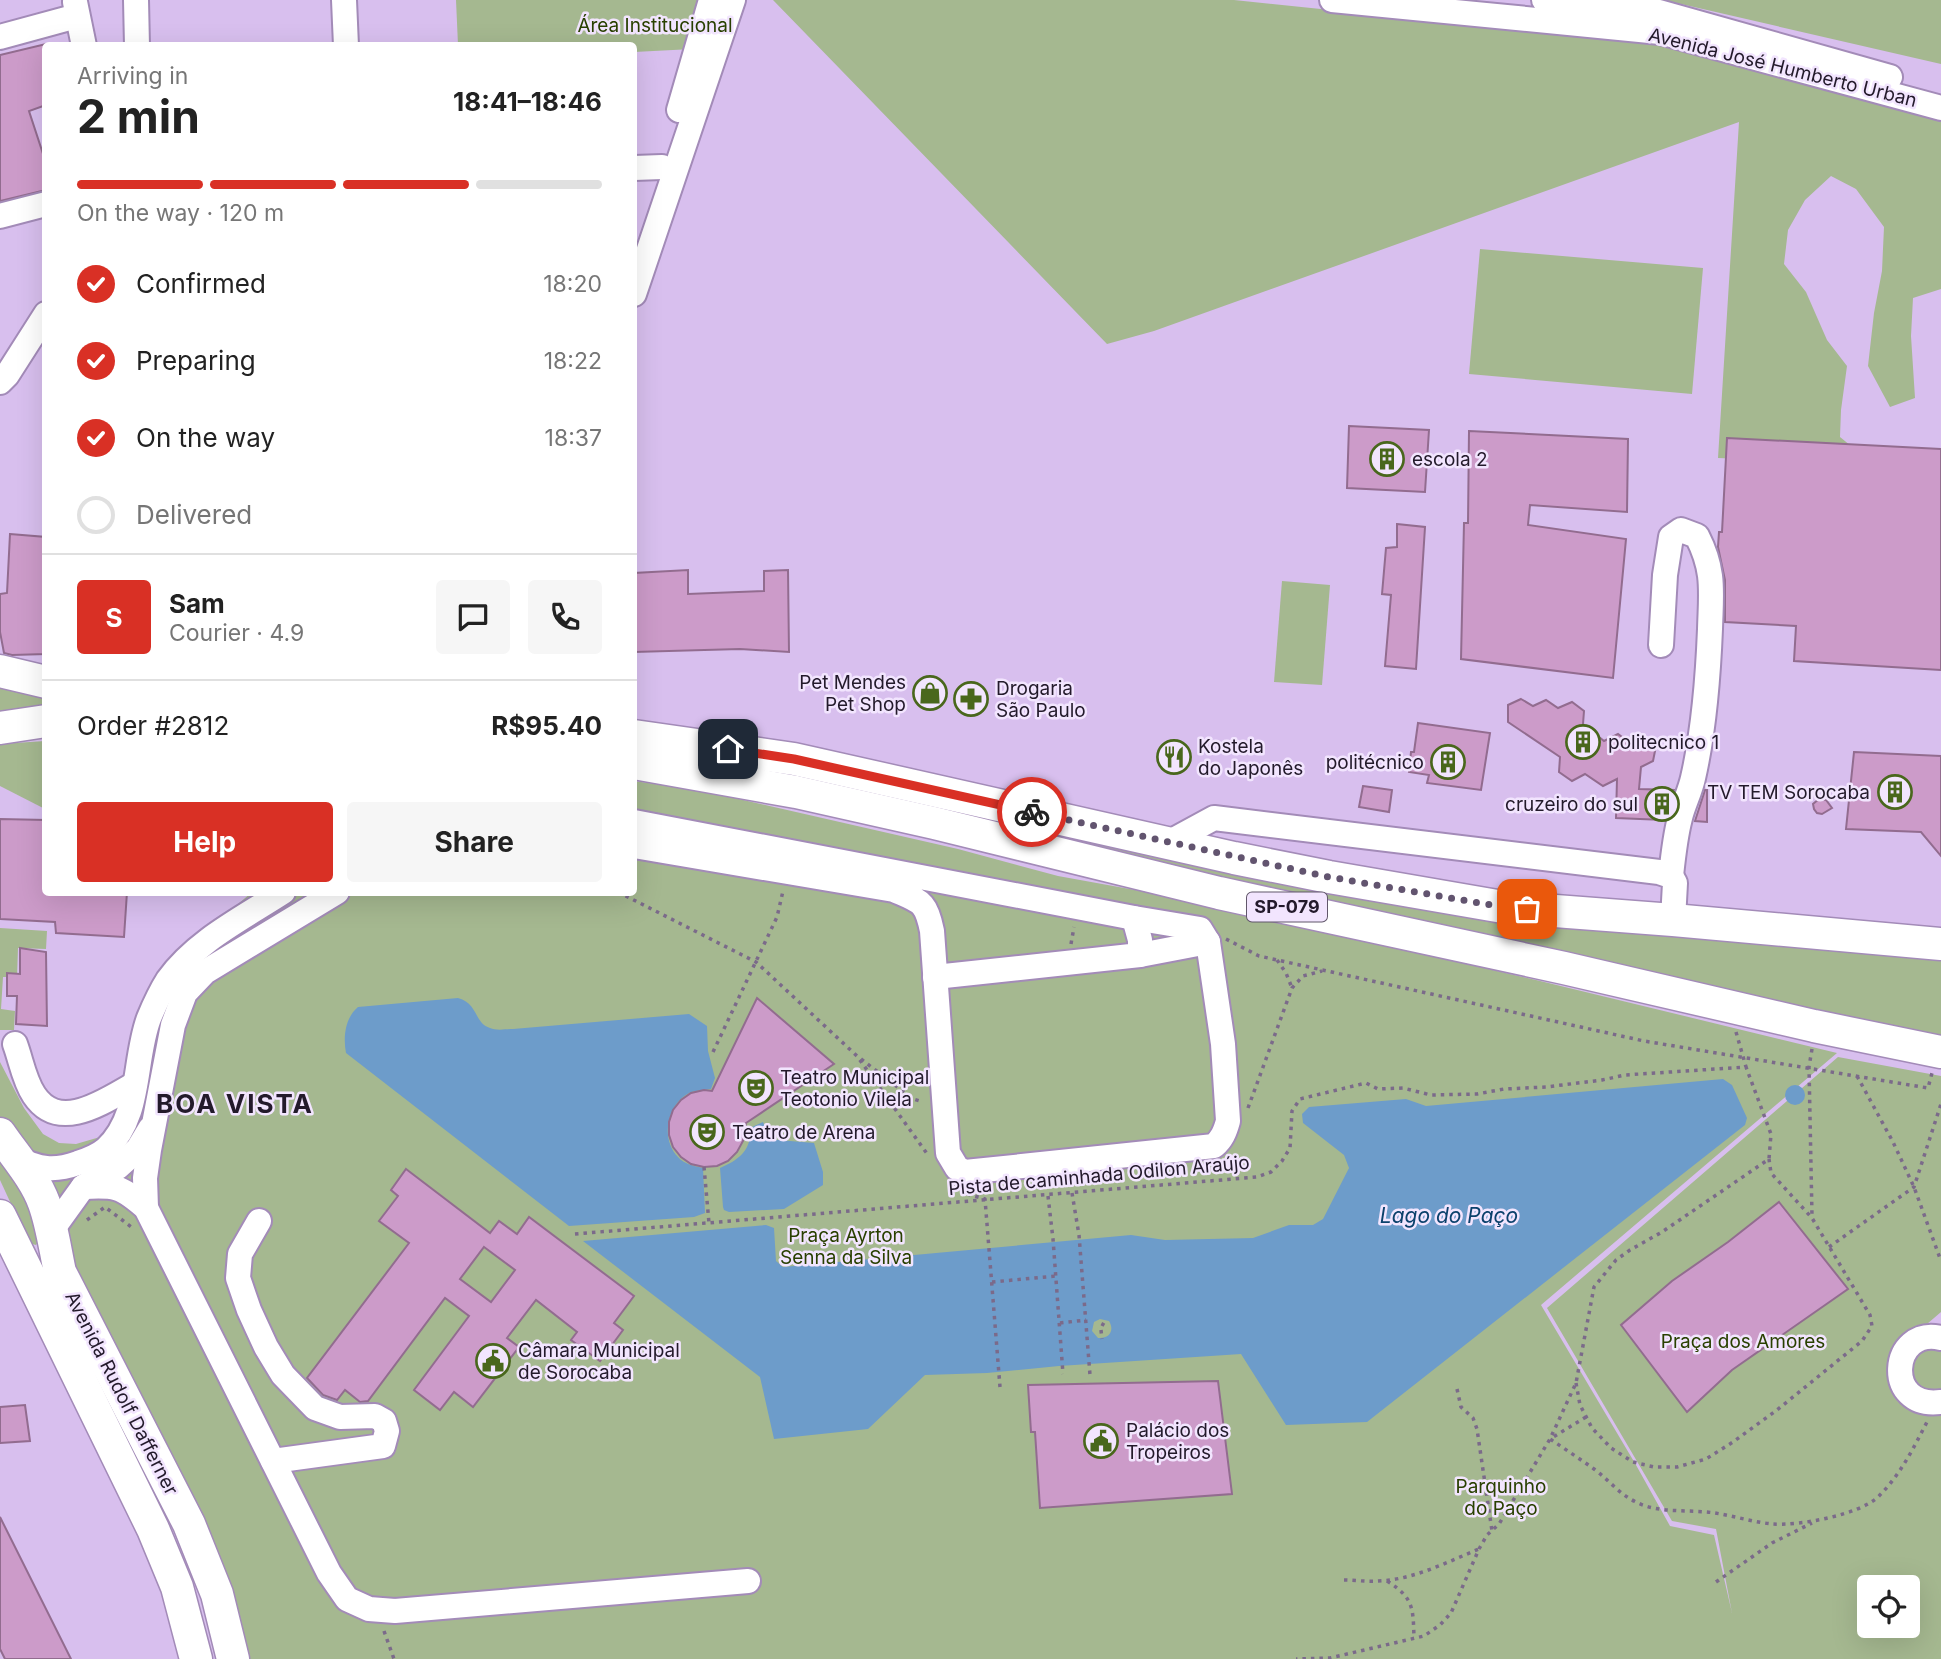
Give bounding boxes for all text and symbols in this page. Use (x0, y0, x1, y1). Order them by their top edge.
park label: Área Institucional (577, 13, 733, 37)
street label: Avenida José Humberto Urban (1646, 23, 1919, 112)
text: Arriving in (77, 62, 188, 90)
text: 18:41–18:46 (453, 86, 602, 117)
text: 2 min (77, 88, 200, 144)
text: On the way · 120 m (77, 199, 284, 227)
icon: check (77, 265, 115, 303)
text: Confirmed (136, 268, 266, 299)
text: 18:20 (543, 270, 602, 298)
icon: check (77, 342, 115, 380)
text: Preparing (136, 345, 256, 376)
text: 18:22 (544, 347, 602, 375)
icon: check (77, 419, 115, 457)
text: On the way (136, 422, 275, 453)
text: 18:37 (545, 424, 602, 452)
building icon: escola 2 (1368, 440, 1406, 478)
place label: escola 2 (1412, 448, 1488, 471)
text: Delivered (136, 499, 252, 530)
button: chat (436, 580, 510, 654)
button: phone (528, 580, 602, 654)
text: Sam (169, 588, 225, 619)
text: S (105, 602, 123, 633)
text: Courier · 4.9 (169, 619, 304, 647)
place label: Pet Mendes Pet Shop (799, 671, 906, 716)
shop icon: Pet Mendes Pet Shop (911, 674, 949, 712)
place label: Drogaria São Paulo (996, 677, 1086, 722)
pharmacy icon: Drogaria São Paulo (952, 680, 990, 718)
text: Order #2812 (77, 710, 229, 741)
text: R$95.40 (491, 710, 602, 741)
pin (698, 719, 758, 779)
building icon: politecnico 1 (1564, 723, 1602, 761)
icon: home (709, 730, 747, 768)
place label: politecnico 1 (1608, 731, 1719, 754)
place label: Kostela do Japonês (1198, 735, 1303, 780)
restaurant icon: Kostela do Japonês (1155, 738, 1193, 776)
building icon: politécnico (1429, 743, 1467, 781)
place label: politécnico (1326, 751, 1424, 774)
building icon: TV TEM Sorocaba (1876, 773, 1914, 811)
courier (997, 777, 1067, 847)
place label: TV TEM Sorocaba (1707, 781, 1870, 804)
building icon: cruzeiro do sul (1643, 785, 1681, 823)
icon: bike (1013, 793, 1051, 831)
place label: cruzeiro do sul (1505, 793, 1638, 816)
button: Help (77, 802, 333, 882)
button: Share (347, 802, 602, 882)
pin (1497, 879, 1557, 939)
icon: bag (1508, 890, 1546, 928)
road number: SP-079 (1247, 893, 1327, 922)
place label: Teatro Municipal Teotonio Vilela (780, 1066, 929, 1111)
theatre icon: Teatro Municipal Teotonio Vilela (737, 1069, 775, 1107)
district label: BOA VISTA (156, 1088, 314, 1119)
theatre icon: Teatro de Arena (688, 1113, 726, 1151)
place label: Teatro de Arena (732, 1121, 875, 1144)
street label: Pista de caminhada Odilon Araújo (947, 1151, 1251, 1200)
water label: Lago do Paço (1380, 1203, 1518, 1228)
park label: Praça Ayrton Senna da Silva (780, 1224, 912, 1269)
street label: Avenida Rudolf Dafferner (60, 1288, 183, 1499)
park label: Praça dos Amores (1661, 1330, 1825, 1353)
place label: Câmara Municipal de Sorocaba (518, 1339, 680, 1384)
public building icon: Câmara Municipal de Sorocaba (474, 1342, 512, 1380)
place label: Palácio dos Tropeiros (1126, 1419, 1229, 1464)
public building icon: Palácio dos Tropeiros (1082, 1422, 1120, 1460)
park label: Parquinho do Paço (1456, 1475, 1546, 1520)
map controls (1857, 1575, 1920, 1638)
button: locate (1857, 1575, 1920, 1638)

